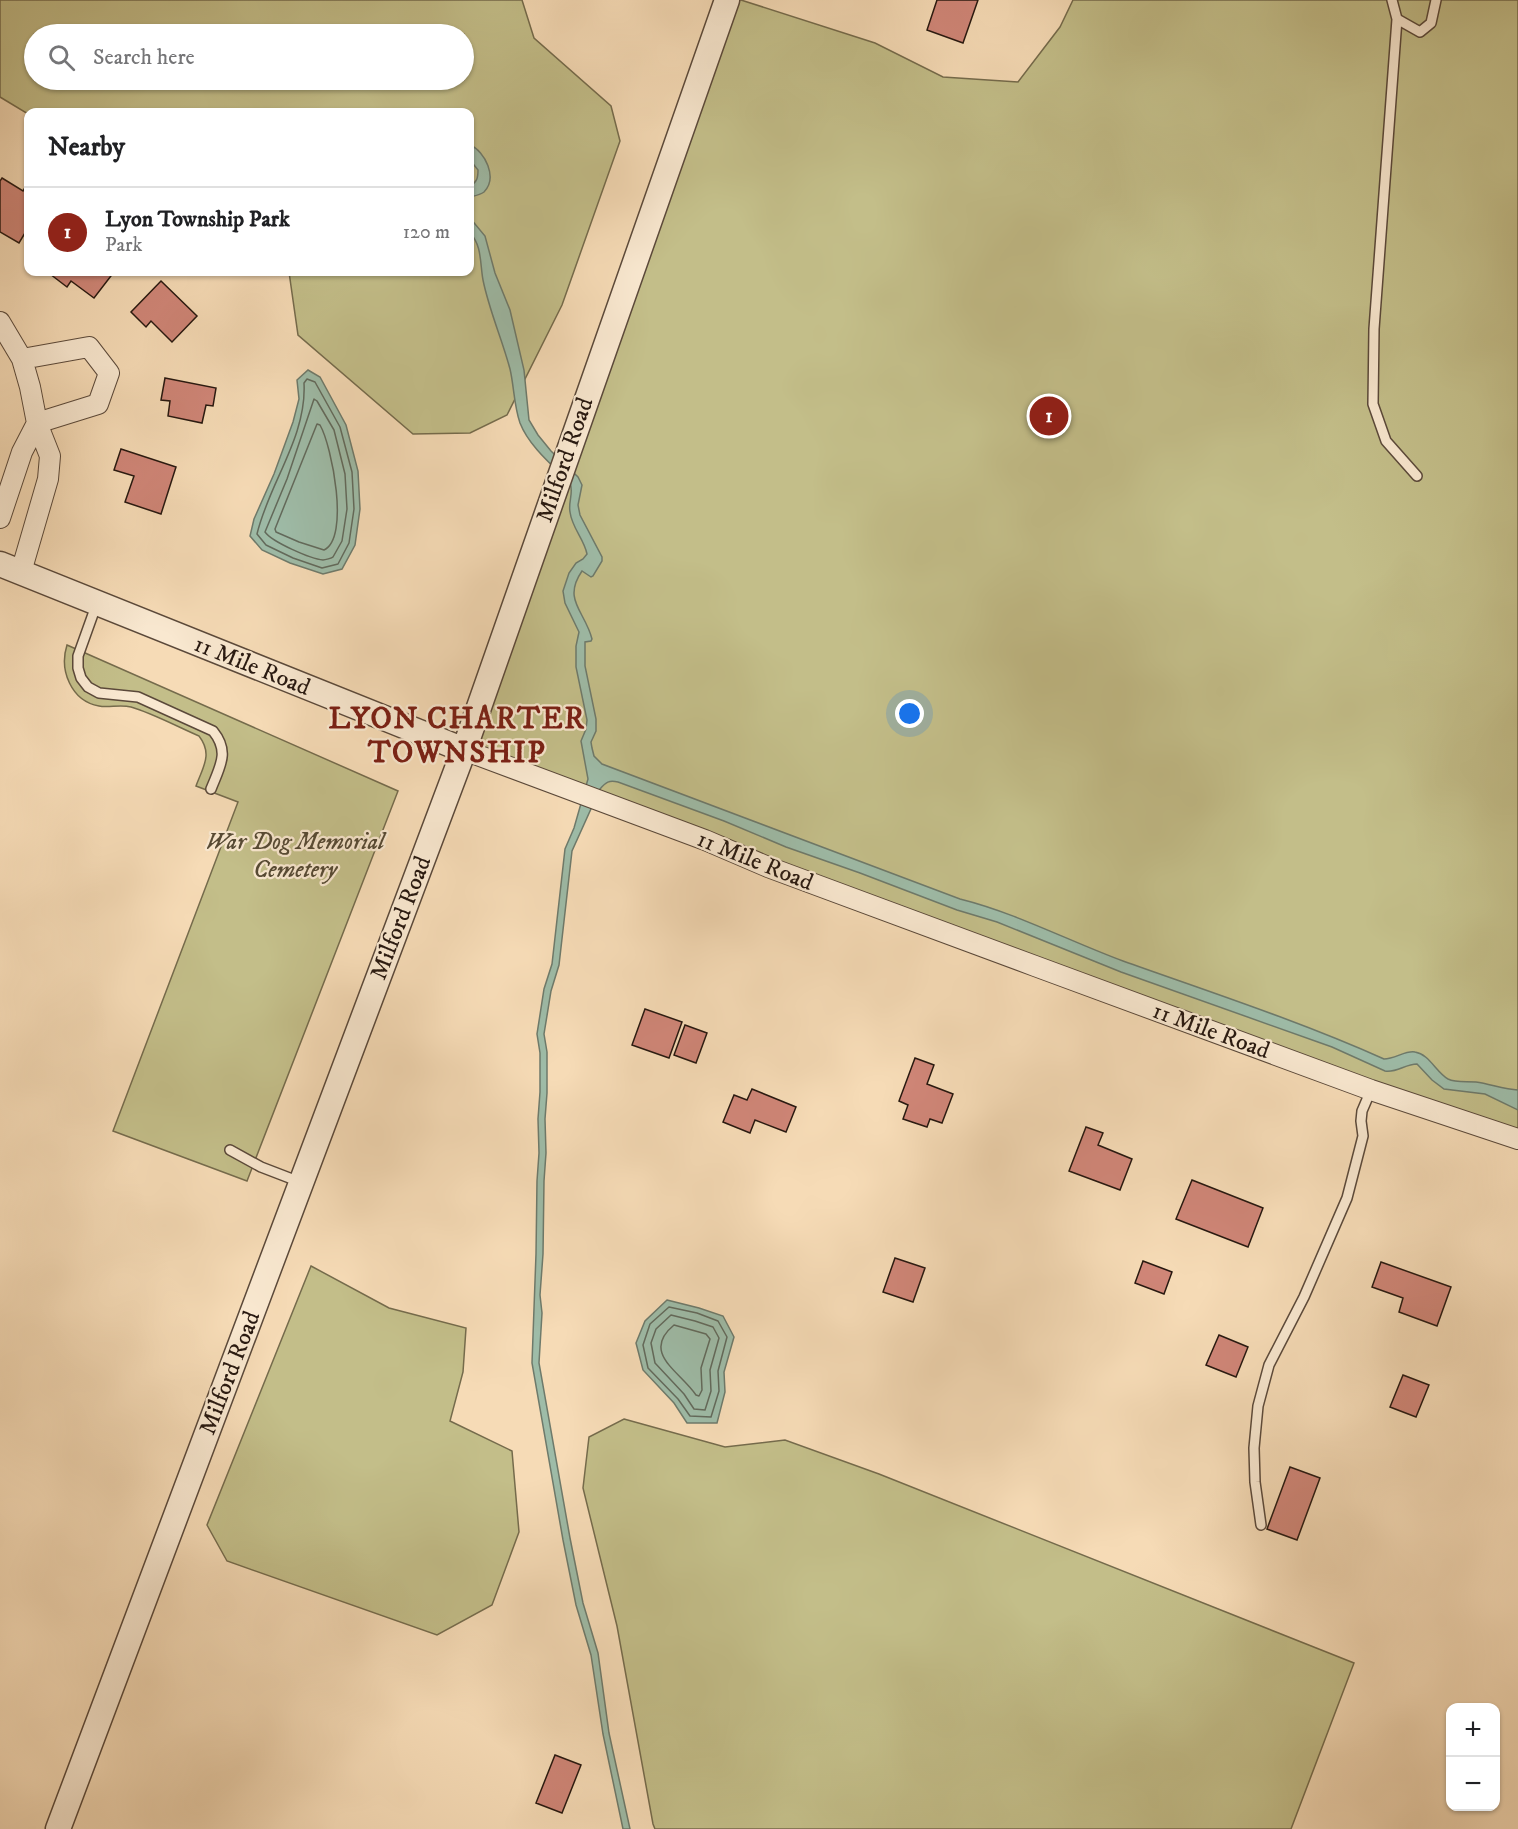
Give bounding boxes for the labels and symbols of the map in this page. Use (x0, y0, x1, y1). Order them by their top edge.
street label: Milford Road (530, 394, 600, 526)
pin: 1 (1030, 394, 1068, 438)
street label: 11 Mile Road (189, 629, 315, 703)
your location (895, 699, 924, 728)
district label: LYON CHARTER TOWNSHIP (328, 701, 586, 772)
street label: 11 Mile Road (692, 824, 818, 898)
park label: War Dog Memorial Cemetery (206, 827, 387, 885)
street label: Milford Road (364, 852, 438, 984)
street label: 11 Mile Road (1148, 996, 1274, 1066)
street label: Milford Road (193, 1307, 267, 1439)

